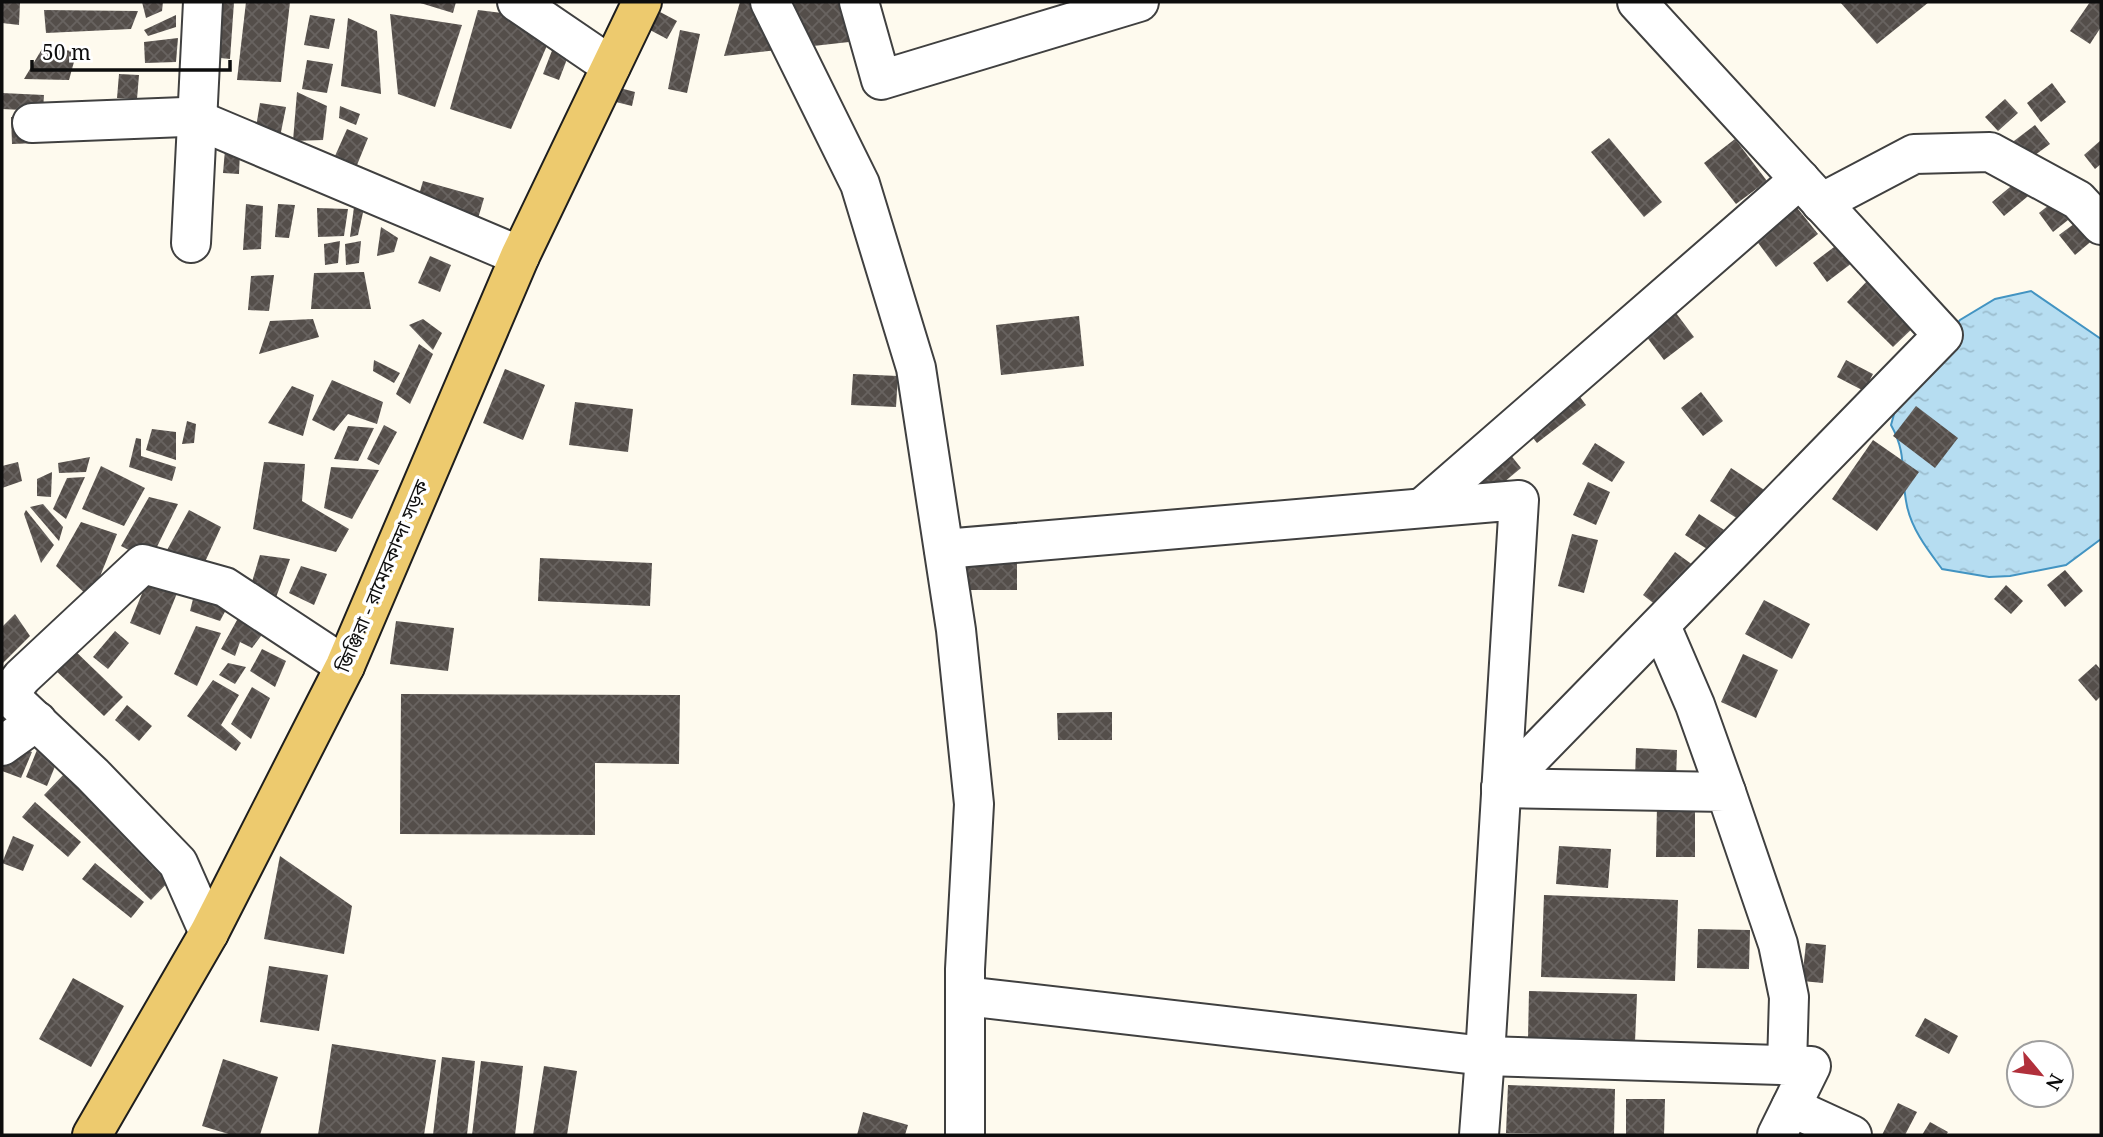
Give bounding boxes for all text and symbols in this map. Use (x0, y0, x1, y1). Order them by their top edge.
scale bar (32, 28, 229, 72)
text: 50 m (42, 38, 91, 66)
street label: জিঞ্জিরা - রামেরকান্দা সড়ক (329, 475, 435, 677)
north arrow (2005, 1039, 2075, 1109)
text: N (2040, 1069, 2070, 1095)

